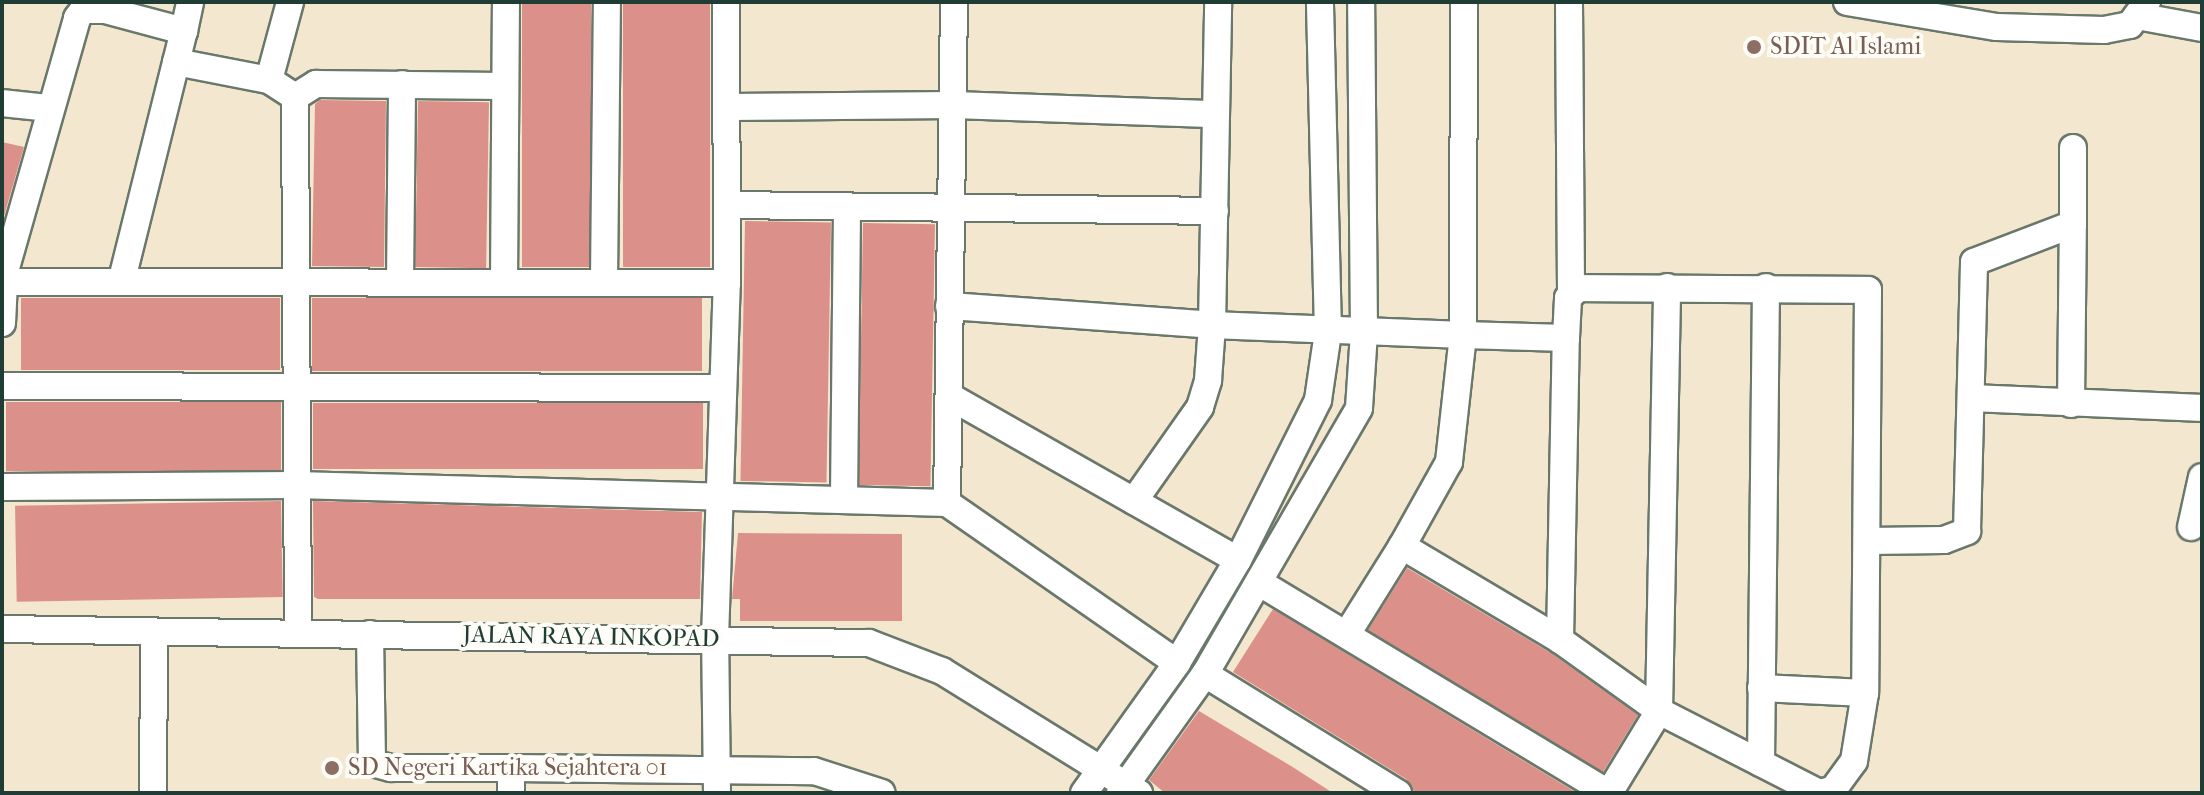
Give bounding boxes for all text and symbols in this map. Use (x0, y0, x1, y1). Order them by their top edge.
place label: SDIT Al Islami (1770, 33, 1921, 61)
marker: SDIT Al Islami (1745, 38, 1763, 56)
street label: JALAN RAYA INKOPAD (462, 620, 720, 654)
place label: SD Negeri Kartika Sejahtera 01 (348, 754, 667, 782)
marker: SD Negeri Kartika Sejahtera 01 (323, 759, 341, 777)

